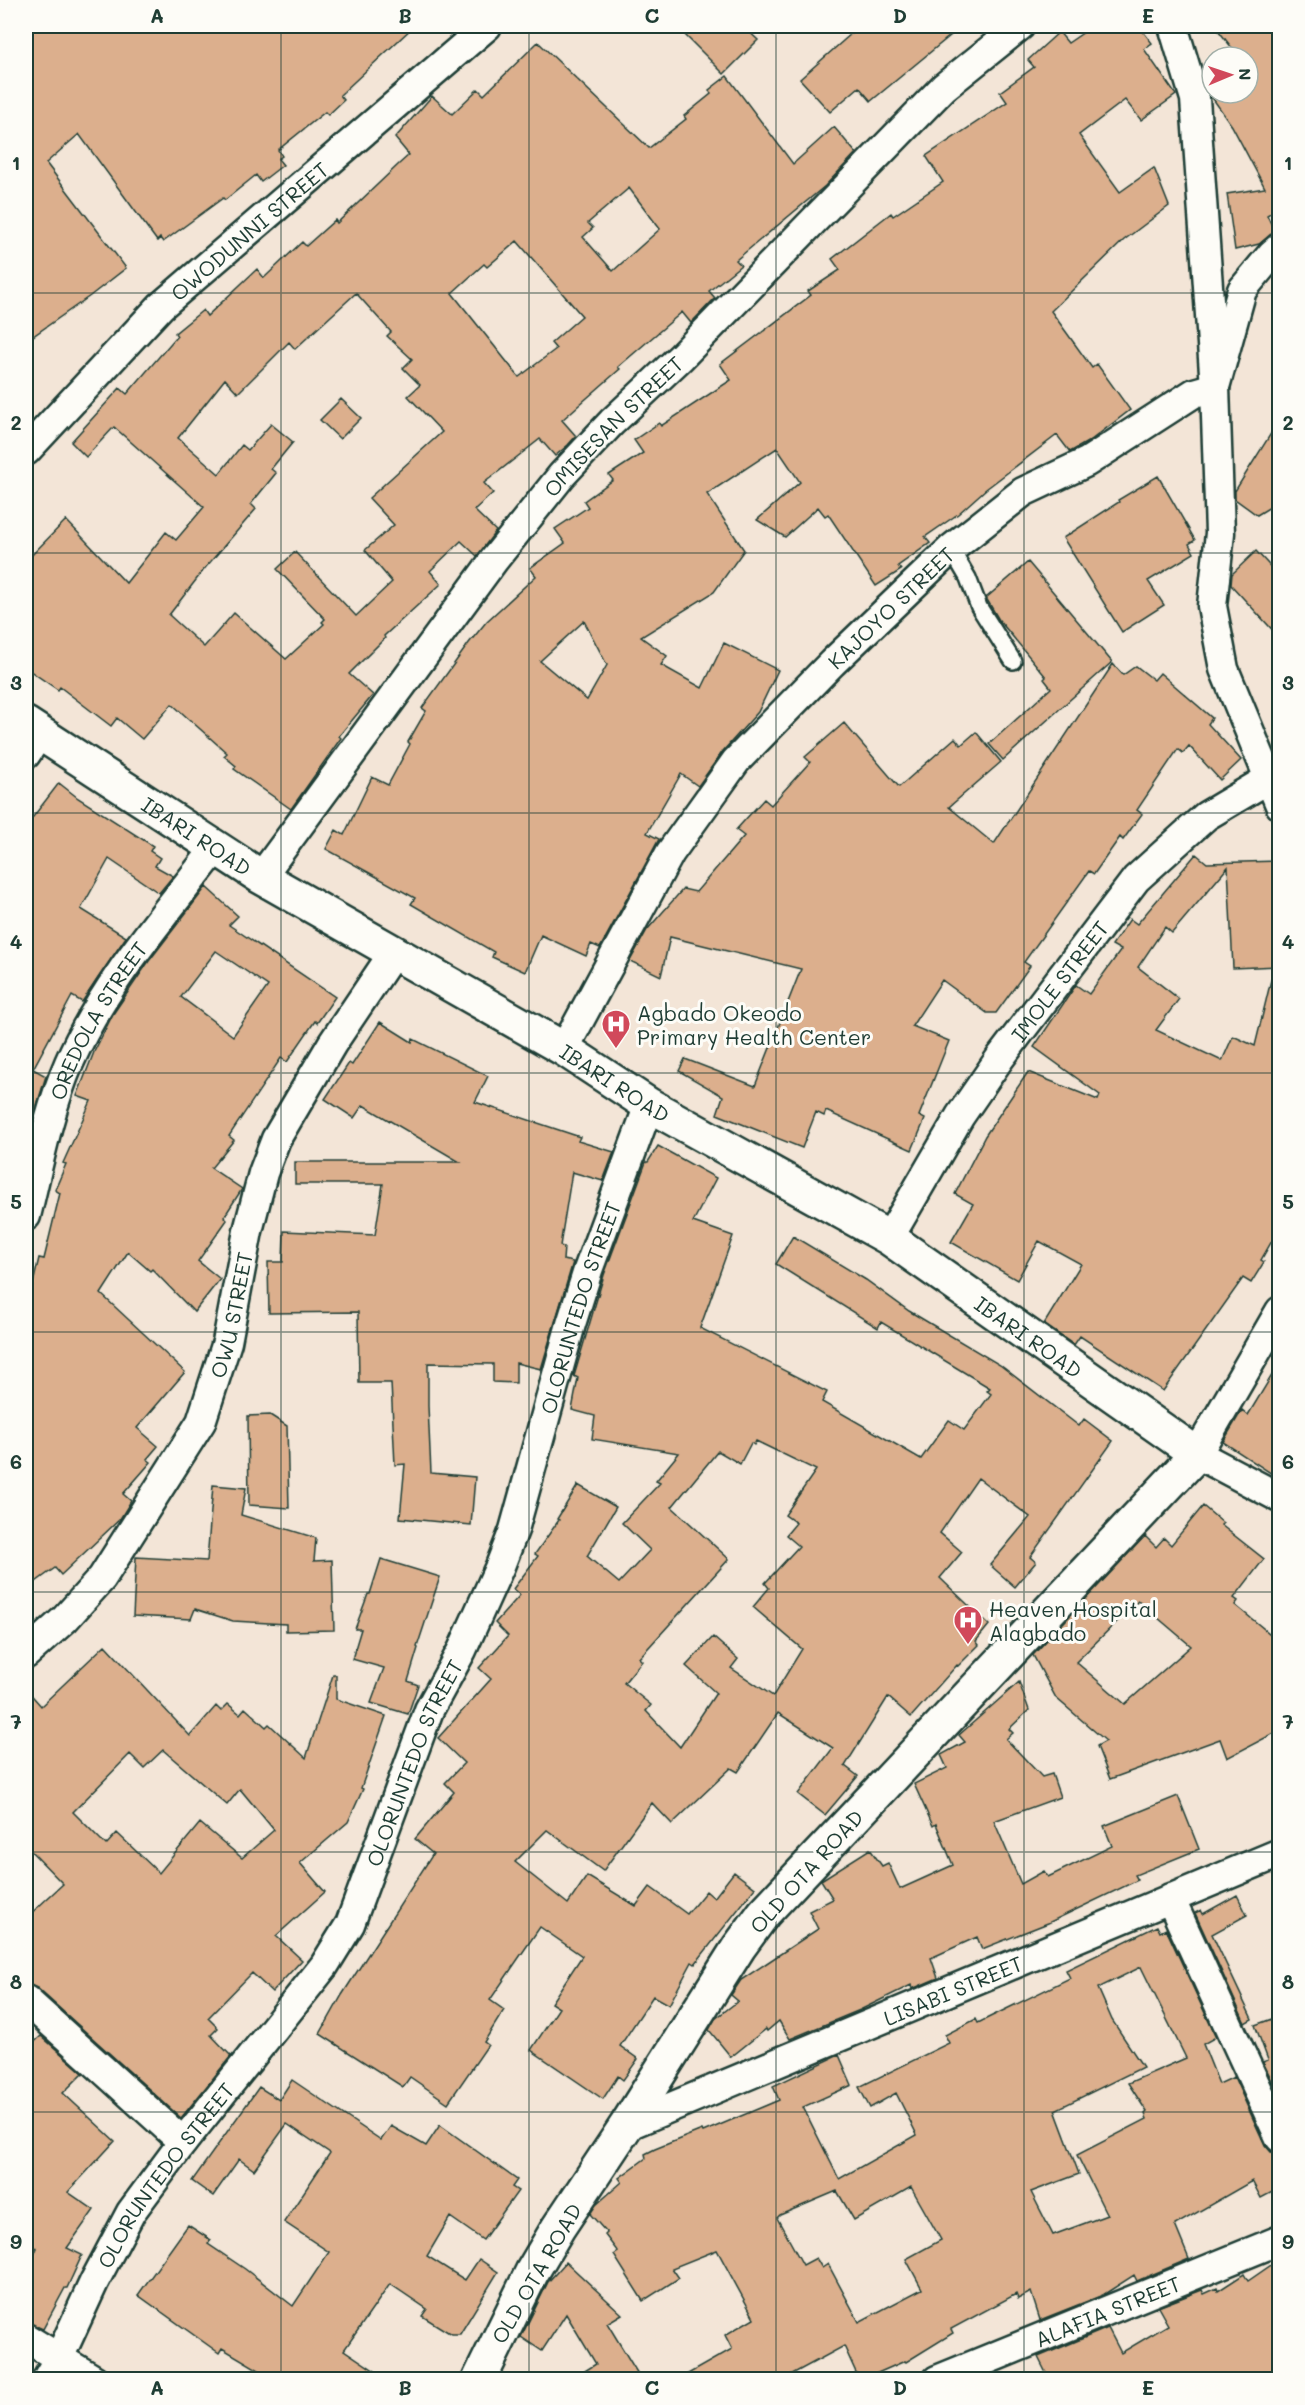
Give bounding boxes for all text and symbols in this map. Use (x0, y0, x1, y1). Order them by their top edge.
text: A (150, 2, 164, 28)
text: B (398, 2, 412, 28)
text: C (645, 2, 660, 28)
text: D (893, 2, 907, 28)
text: E (1142, 2, 1154, 28)
north arrow (1200, 45, 1260, 105)
text: N (1235, 68, 1256, 81)
text: 1 (12, 149, 20, 175)
text: 1 (1284, 149, 1292, 175)
street label: OWODUNNI STREET (164, 155, 334, 306)
street label: OMISESAN STREET (537, 349, 688, 502)
text: 2 (10, 409, 22, 435)
text: 2 (1282, 409, 1294, 435)
street label: KAJOYO STREET (821, 540, 959, 674)
text: 3 (10, 669, 22, 695)
text: 3 (1282, 669, 1294, 695)
street label: IBARI ROAD (137, 790, 257, 881)
street label: IMOLE STREET (1004, 914, 1114, 1046)
text: 4 (10, 928, 23, 954)
text: 4 (1282, 928, 1295, 954)
street label: OREDOLA STREET (43, 936, 152, 1103)
place label: Agbado Okeodo Primary Health Center (637, 999, 871, 1050)
hospital icon: Agbado Okeodo Primary Health Center (600, 1008, 632, 1050)
street label: IBARI ROAD (555, 1037, 675, 1127)
text: 5 (10, 1188, 22, 1214)
text: 5 (1282, 1188, 1294, 1214)
street label: OLORUNTEDO STREET (533, 1197, 626, 1417)
street label: OWU STREET (203, 1249, 257, 1381)
street label: IBARI ROAD (970, 1289, 1088, 1383)
text: 6 (10, 1448, 22, 1474)
text: 6 (1282, 1448, 1294, 1474)
place label: Heaven Hospital Alagbado (989, 1595, 1157, 1646)
hospital icon: Heaven Hospital Alagbado (952, 1604, 984, 1646)
street label: OLORUNTEDO STREET (359, 1654, 468, 1870)
text: 7 (10, 1708, 22, 1734)
text: 7 (1282, 1708, 1294, 1734)
street label: OLD OTA ROAD (743, 1803, 869, 1939)
street label: LISABI STREET (879, 1949, 1026, 2031)
text: 8 (10, 1968, 22, 1994)
text: 8 (1282, 1968, 1294, 1994)
street label: OLORUNTEDO STREET (90, 2076, 239, 2272)
street label: OLD OTA ROAD (485, 2198, 587, 2348)
text: 9 (10, 2228, 22, 2254)
text: 9 (1282, 2228, 1294, 2254)
street label: ALAFIA STREET (1030, 2269, 1184, 2352)
text: A (150, 2374, 164, 2400)
text: B (398, 2374, 412, 2400)
text: C (645, 2374, 660, 2400)
text: D (893, 2374, 907, 2400)
text: E (1142, 2374, 1154, 2400)

